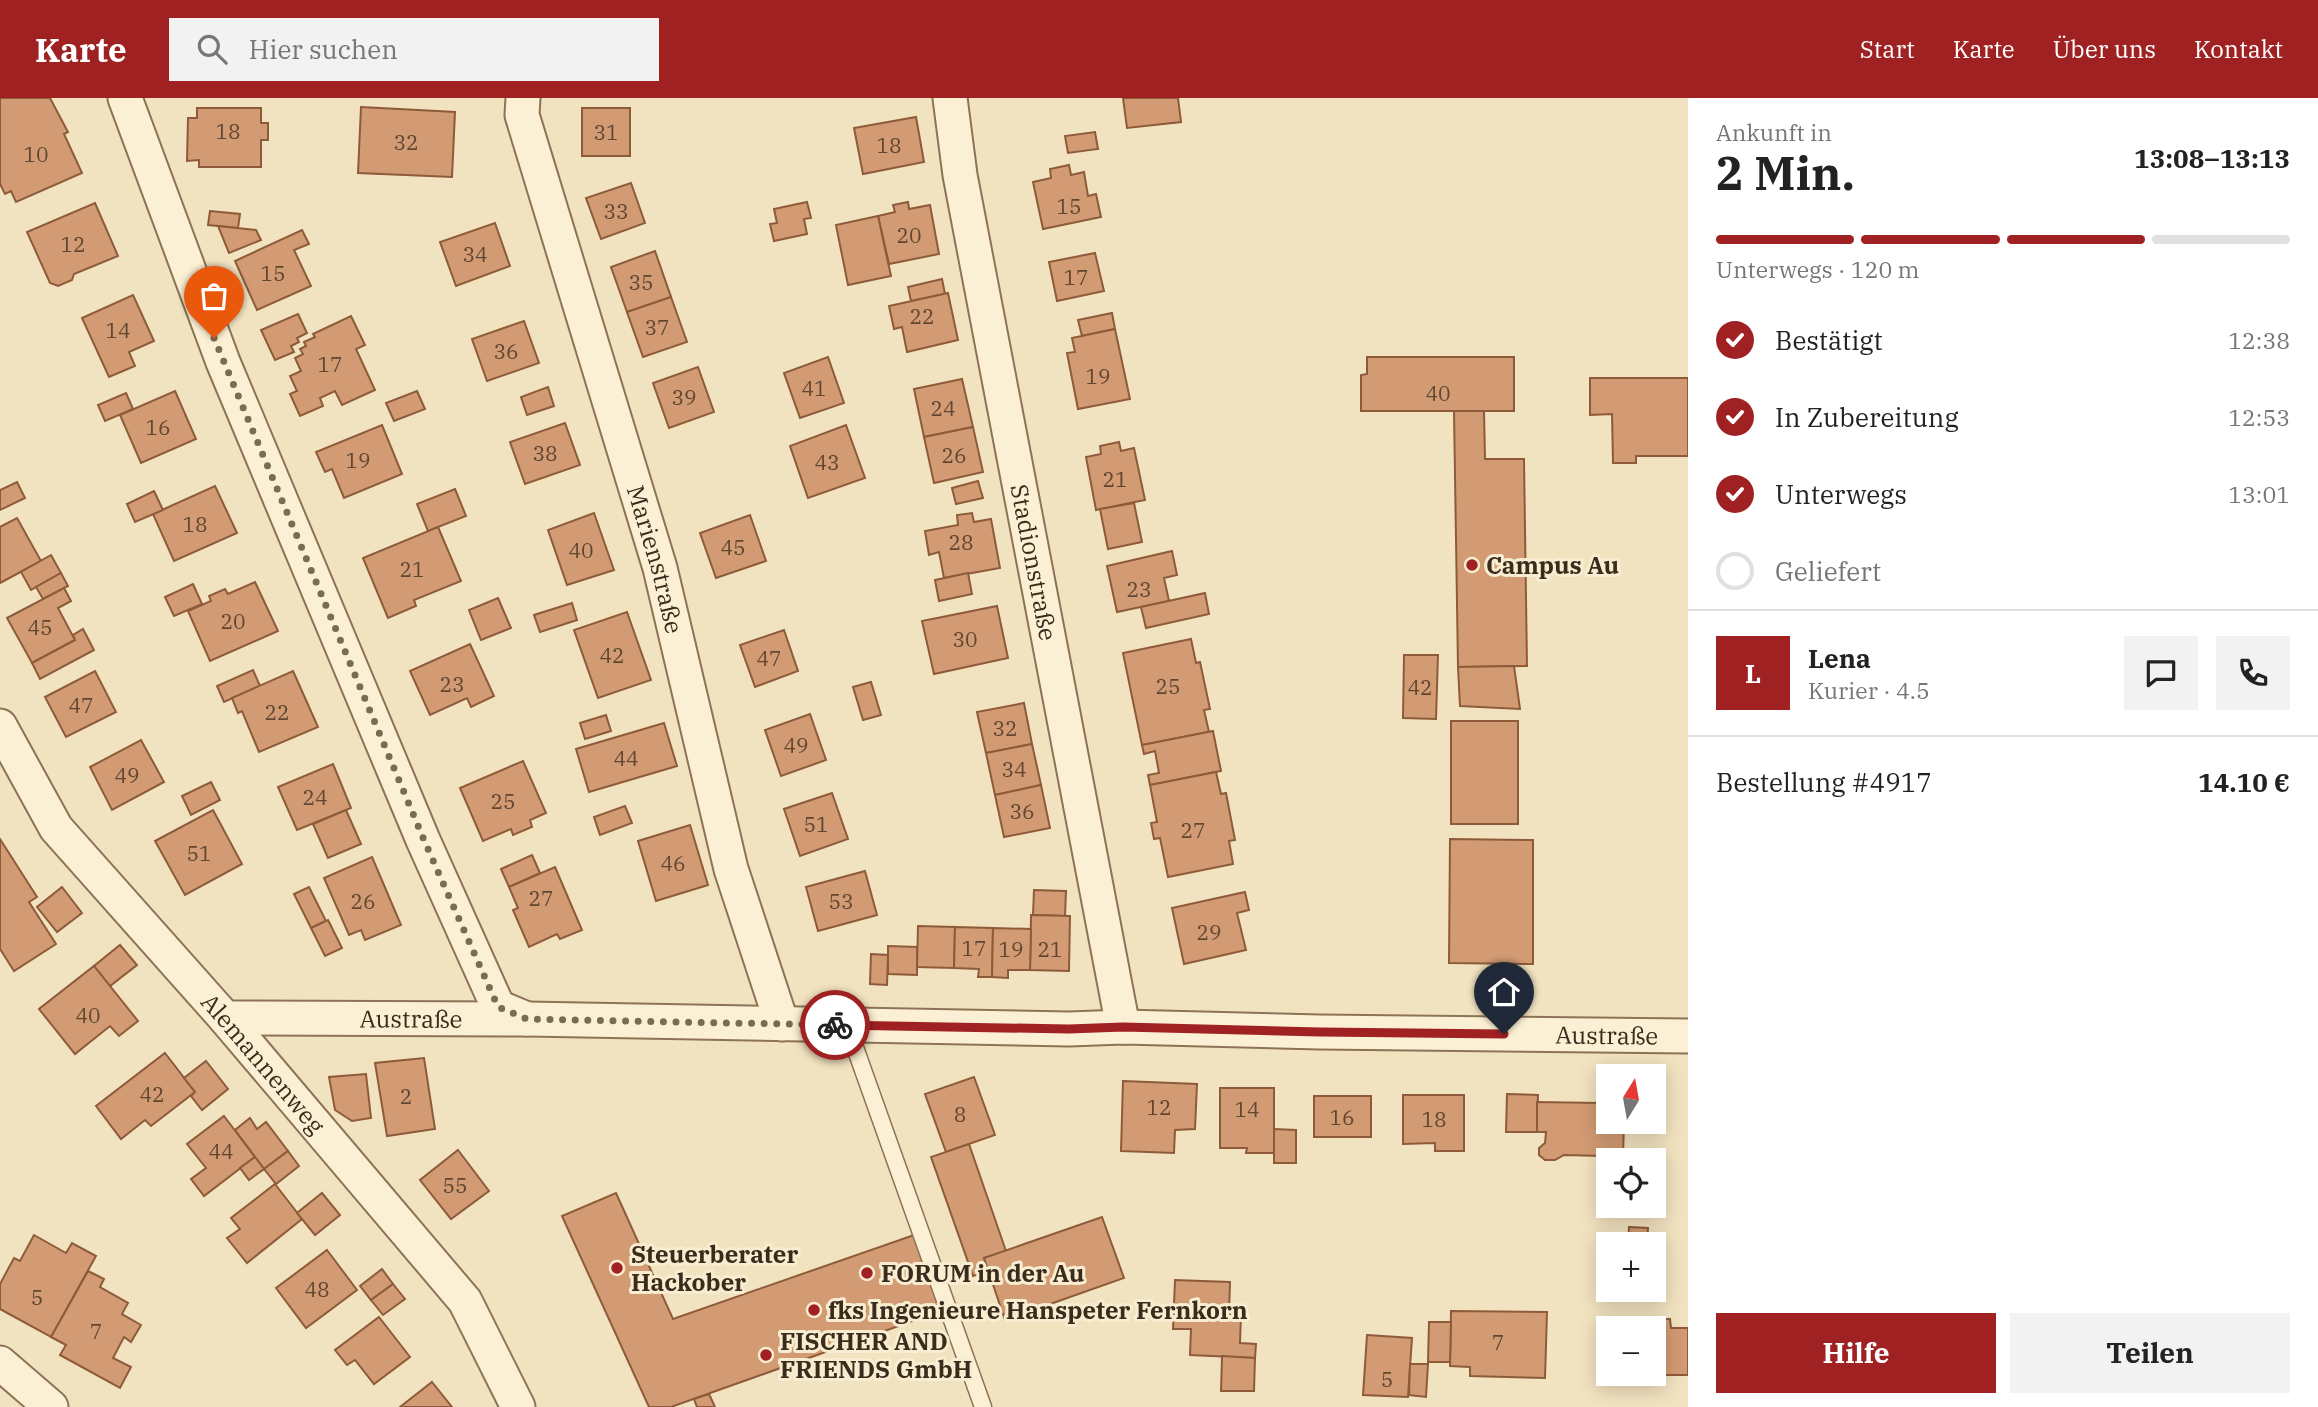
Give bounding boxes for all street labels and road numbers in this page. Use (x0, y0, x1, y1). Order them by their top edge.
street label: Marienstraße (620, 481, 691, 637)
street label: Stadionstraße (1003, 481, 1065, 643)
street label: Alemannenweg (194, 986, 332, 1140)
street label: Austraße (360, 1002, 462, 1035)
street label: Austraße (1555, 1019, 1658, 1052)

